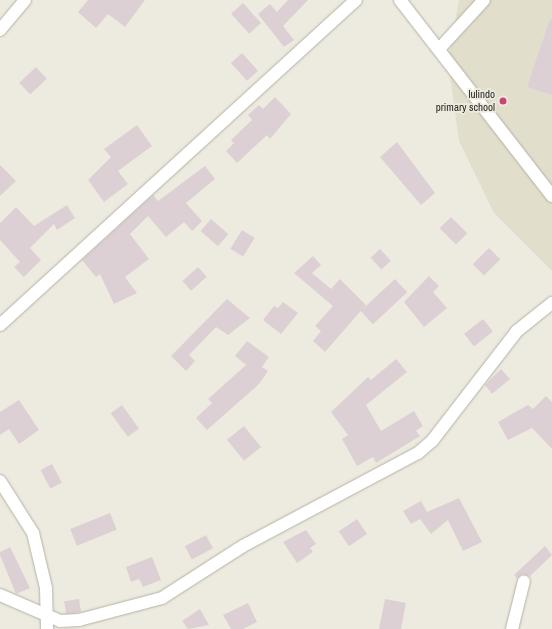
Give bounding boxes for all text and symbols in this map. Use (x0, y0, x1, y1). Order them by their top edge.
place label: lulindo primary school (436, 88, 495, 114)
marker: lulindo primary school (498, 96, 508, 106)

